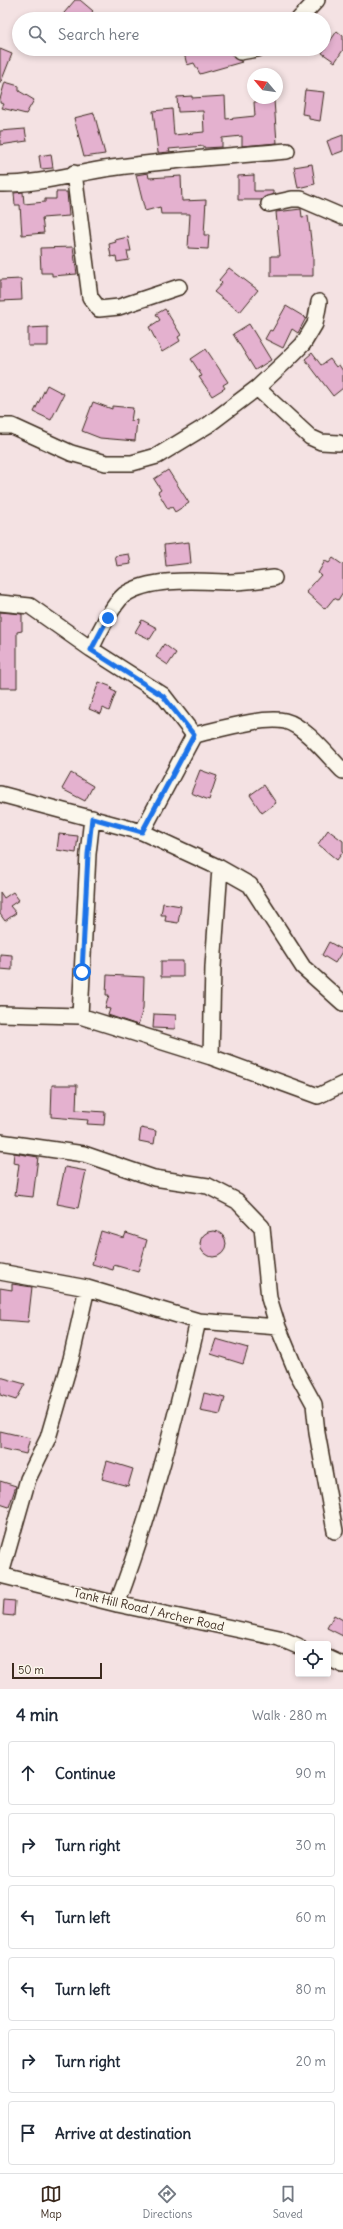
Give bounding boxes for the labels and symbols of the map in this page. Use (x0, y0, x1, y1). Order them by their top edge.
north arrow (247, 68, 283, 104)
route end (99, 609, 117, 627)
route start (73, 963, 91, 981)
street label: Tank Hill Road / Archer Road (72, 1585, 226, 1634)
scale bar (12, 1661, 102, 1680)

